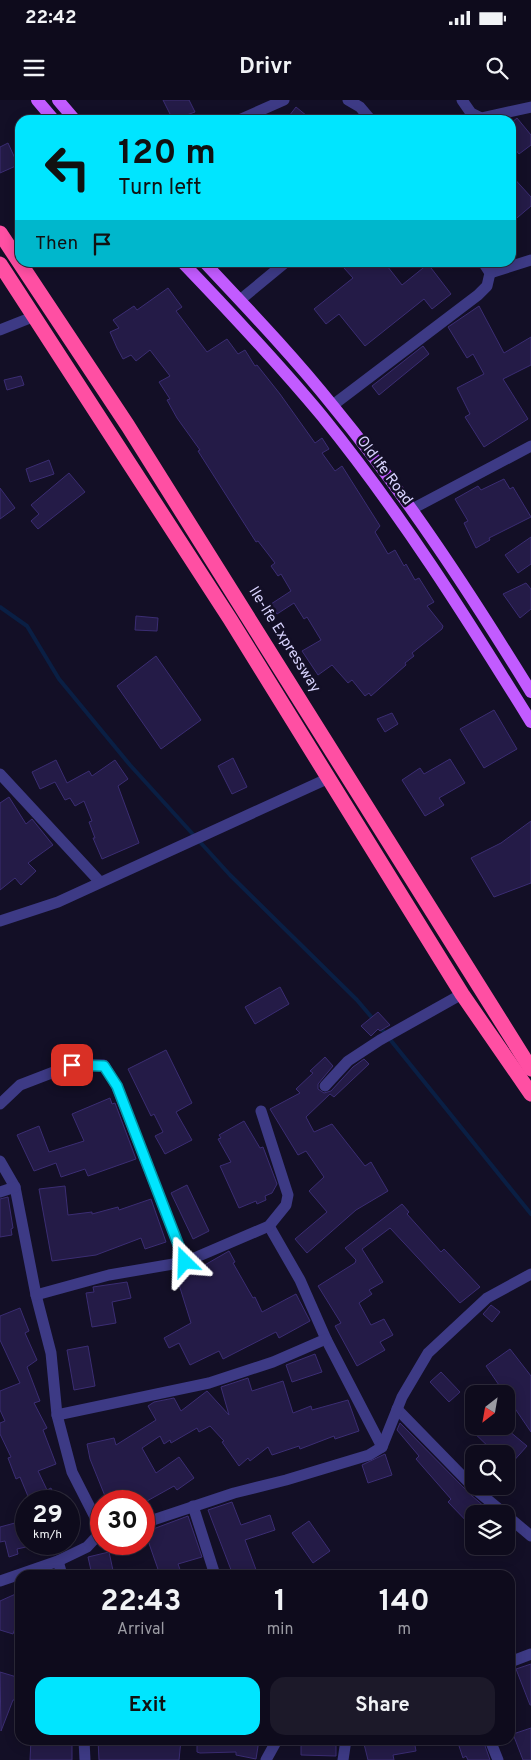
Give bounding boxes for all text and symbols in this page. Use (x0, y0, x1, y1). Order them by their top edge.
text: 22:42 (25, 6, 77, 30)
icon: menu (20, 54, 48, 82)
text: Drivr (239, 54, 292, 81)
icon: search (483, 54, 511, 82)
text: 120 m (118, 132, 216, 176)
icon: left (35, 135, 100, 200)
text: Turn left (118, 175, 201, 202)
icon: arrive (88, 230, 116, 258)
text: Then (35, 232, 78, 256)
street label: Old Ife Road (352, 433, 416, 509)
street label: Ile-Ife Expressway (244, 583, 324, 697)
pin (51, 1044, 93, 1086)
icon: arrive (58, 1051, 86, 1079)
position arrow (158, 1235, 210, 1287)
north arrow (465, 1385, 515, 1435)
map controls (465, 1385, 515, 1555)
button: search (465, 1445, 515, 1495)
speed limit sign: 30 (90, 1490, 155, 1555)
text: 29 (32, 1500, 63, 1532)
button: layers (465, 1505, 515, 1555)
text: km/h (33, 1527, 62, 1543)
text: 22:43 (100, 1584, 182, 1621)
text: 1 (274, 1584, 286, 1621)
text: 140 (379, 1584, 430, 1621)
text: Arrival (117, 1620, 165, 1640)
text: min (267, 1620, 293, 1640)
text: m (397, 1620, 411, 1640)
button: Exit (35, 1677, 260, 1735)
button: Share (270, 1677, 495, 1735)

